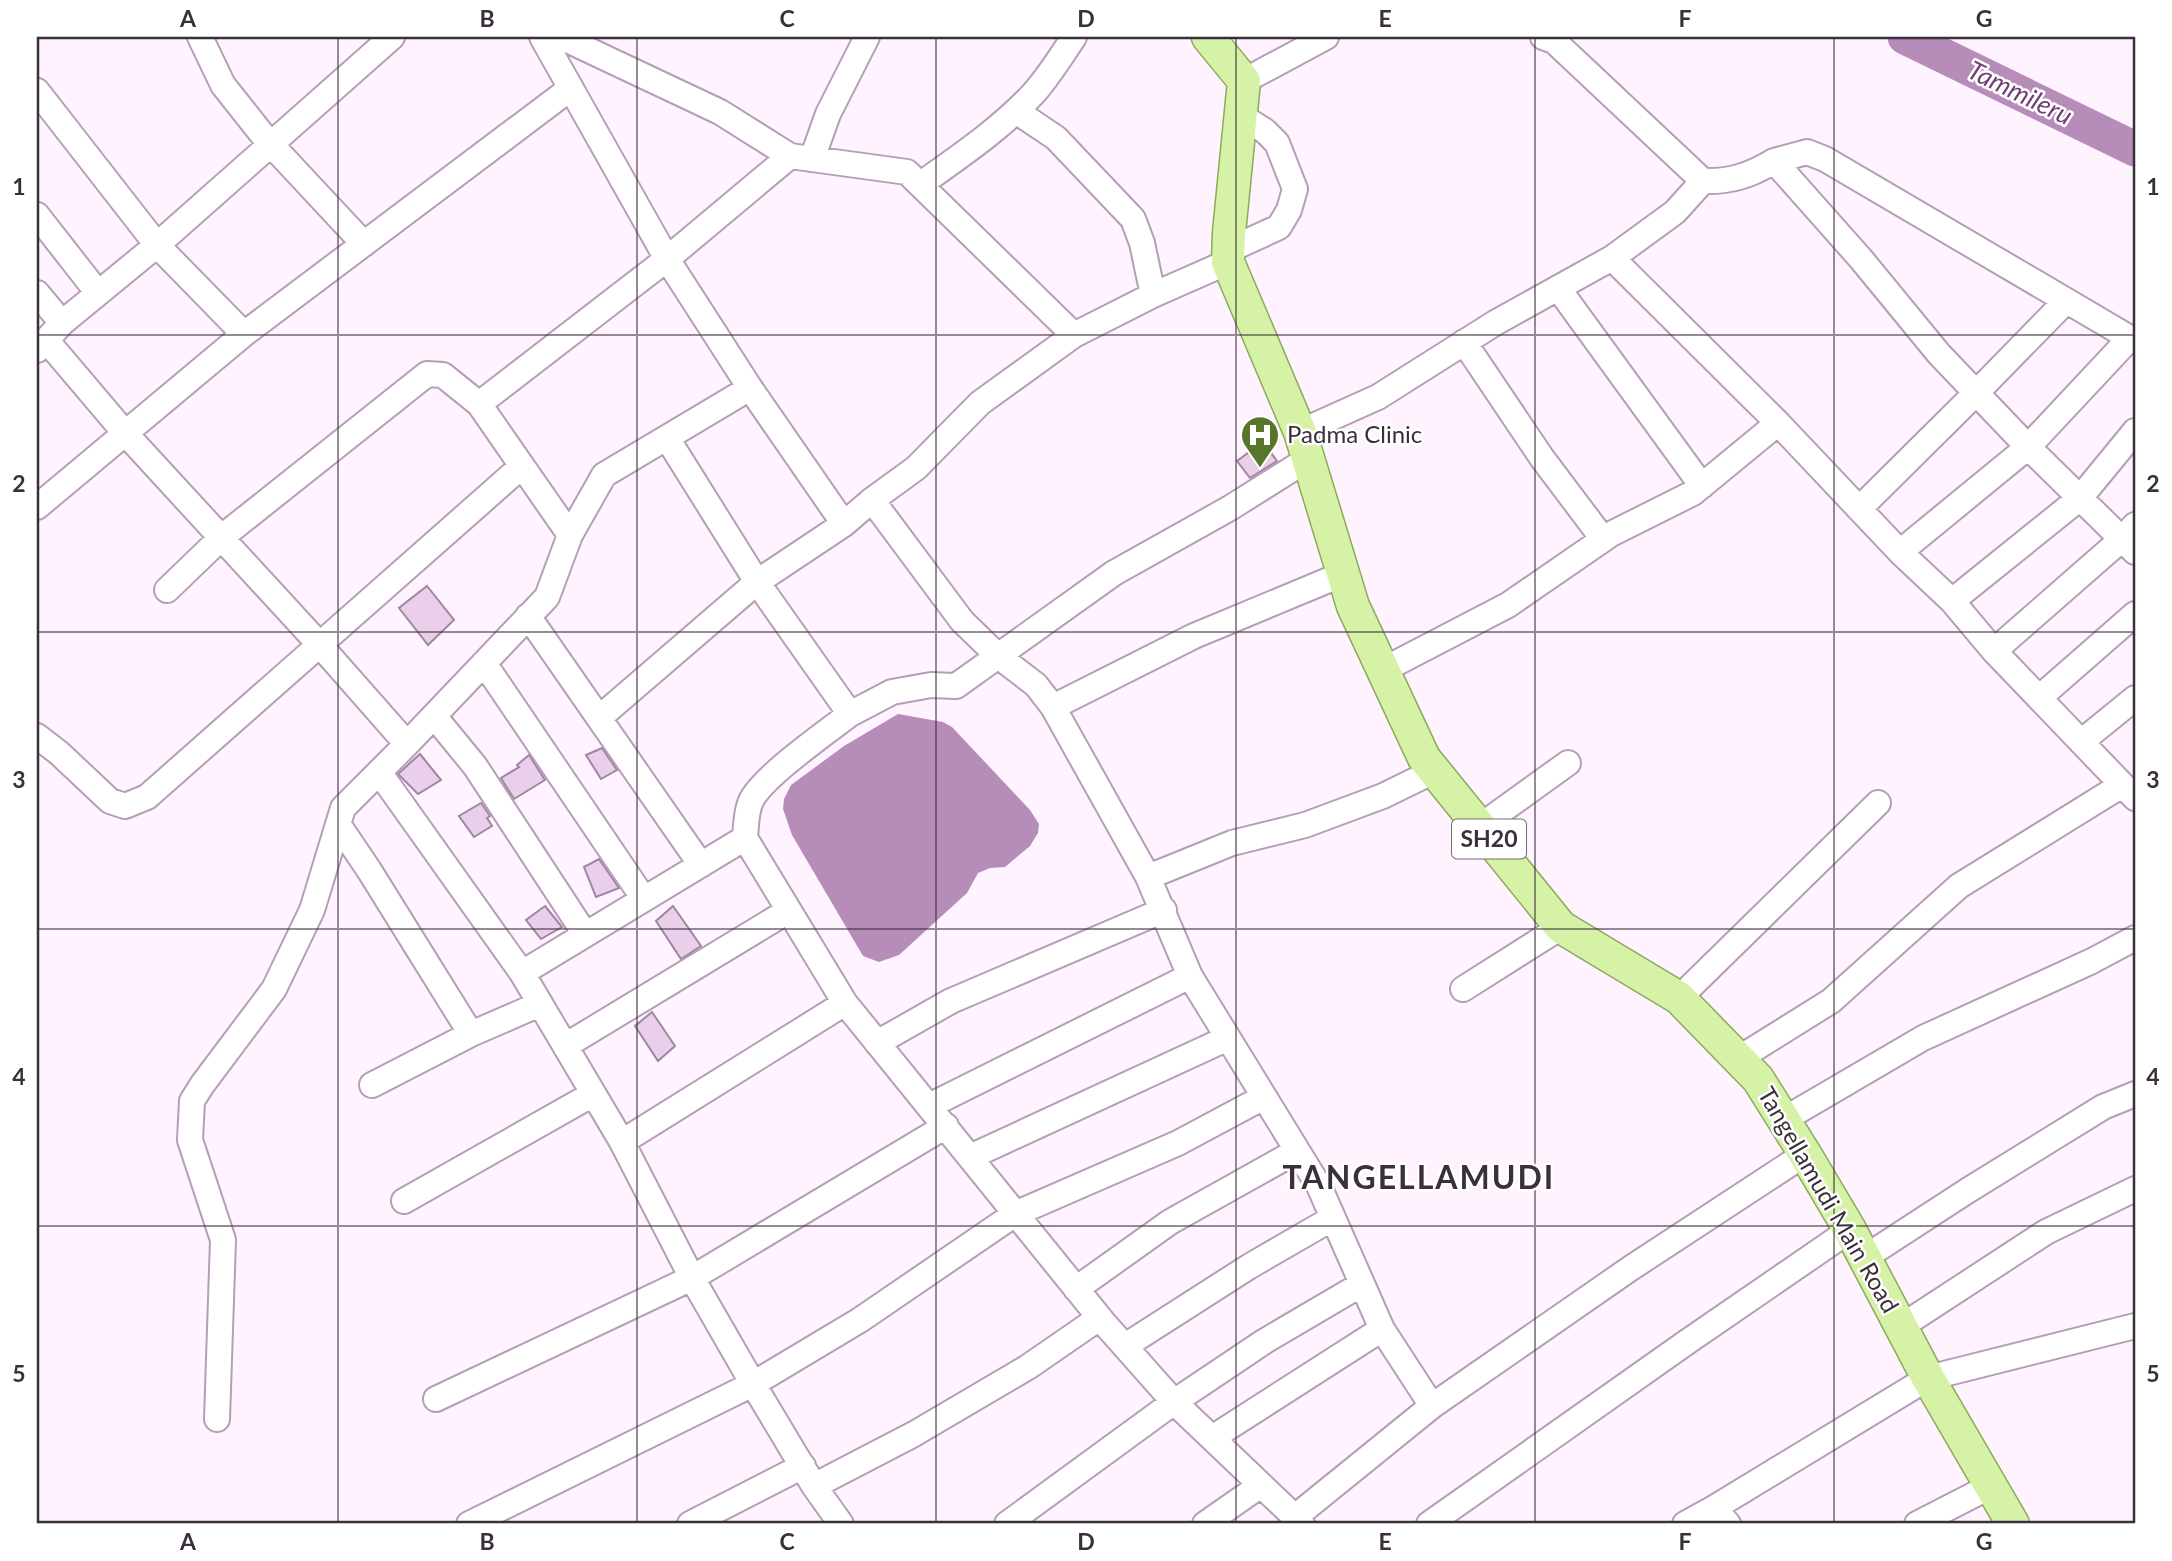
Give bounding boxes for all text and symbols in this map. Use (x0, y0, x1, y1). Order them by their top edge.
text: A (179, 4, 197, 32)
text: B (479, 4, 495, 32)
text: C (779, 4, 795, 32)
text: D (1077, 4, 1095, 32)
text: E (1378, 4, 1392, 32)
text: F (1678, 4, 1692, 32)
text: G (1976, 4, 1992, 32)
water label: Tammileru (1963, 53, 2078, 131)
text: 1 (12, 172, 26, 200)
text: 1 (2146, 172, 2160, 200)
hospital icon: Padma Clinic (1239, 414, 1281, 469)
place label: Padma Clinic (1287, 419, 1422, 448)
text: 2 (12, 469, 26, 497)
text: 2 (2146, 469, 2160, 497)
text: 3 (12, 765, 26, 793)
text: 3 (2146, 765, 2160, 793)
road number: SH20 (1452, 820, 1526, 859)
text: 4 (12, 1062, 26, 1090)
text: 4 (2146, 1062, 2160, 1090)
street label: Tangellamudi Main Road (1753, 1081, 1906, 1317)
district label: TANGELLAMUDI (1283, 1157, 1555, 1196)
text: 5 (12, 1359, 26, 1387)
text: 5 (2146, 1359, 2160, 1387)
text: A (179, 1527, 197, 1555)
text: B (479, 1527, 495, 1555)
text: C (779, 1527, 795, 1555)
text: D (1077, 1527, 1095, 1555)
text: E (1378, 1527, 1392, 1555)
text: F (1678, 1527, 1692, 1555)
text: G (1976, 1527, 1992, 1555)

